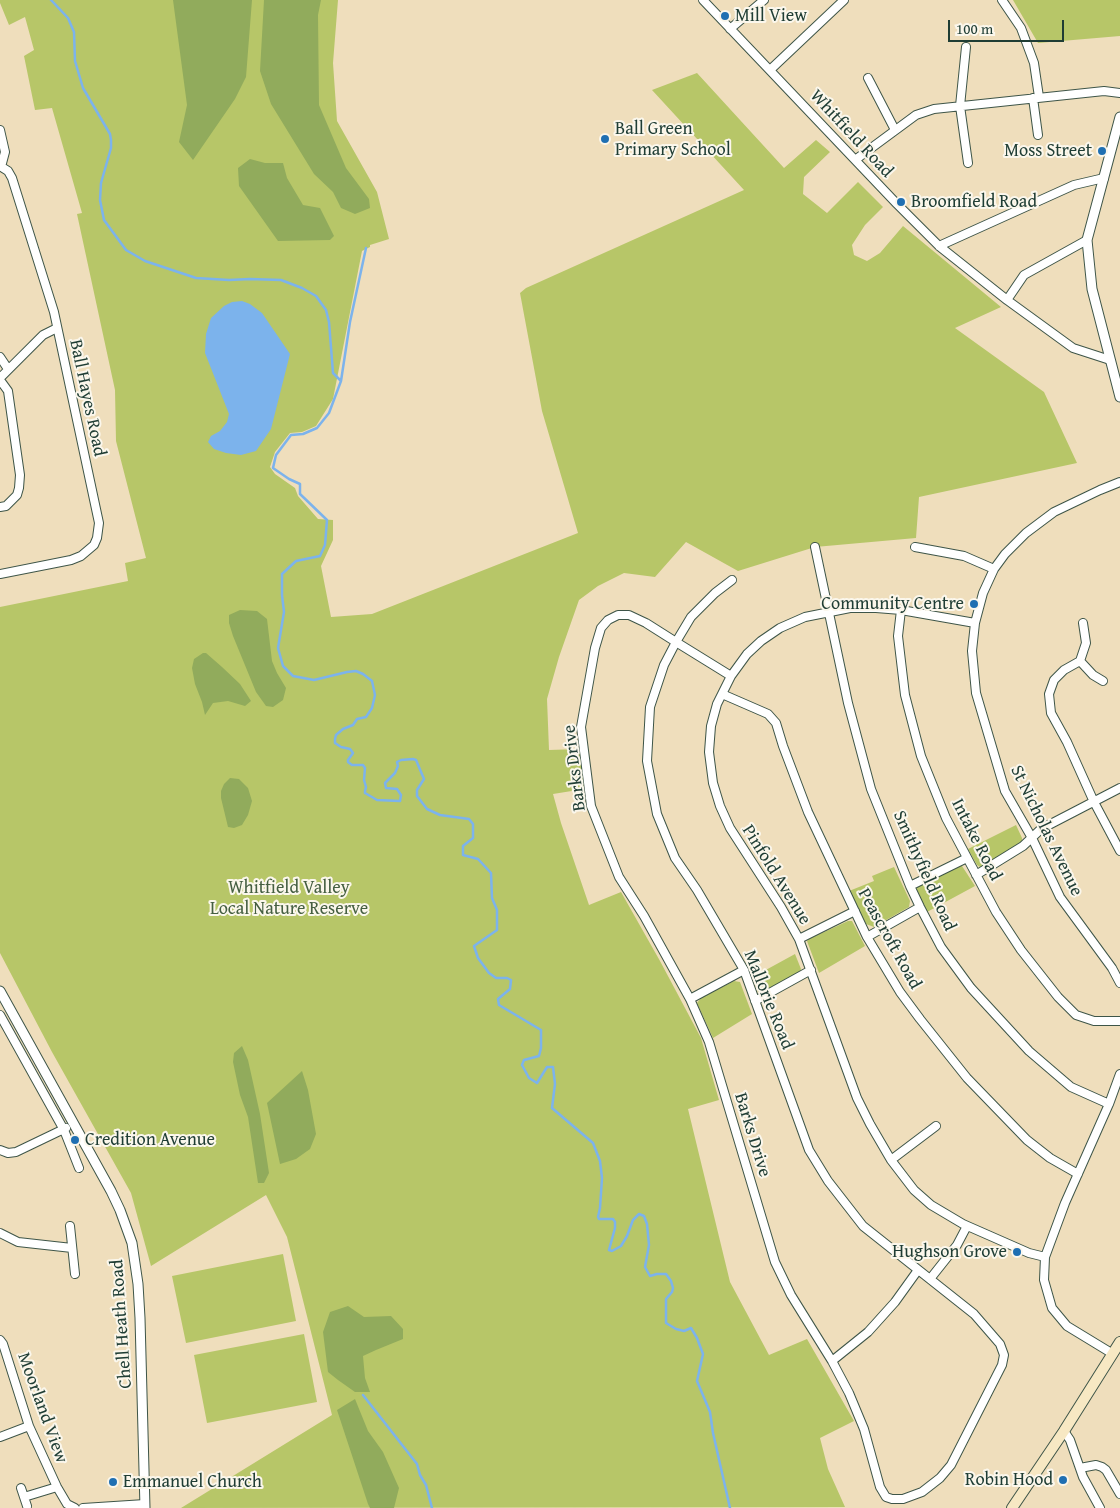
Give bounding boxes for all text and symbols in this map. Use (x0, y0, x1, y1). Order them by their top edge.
place label: Mill View (735, 5, 807, 27)
marker: Mill View (719, 10, 731, 22)
scale bar (950, 10, 1066, 42)
text: 100 m (956, 18, 993, 39)
street label: Whitfield Road (805, 86, 897, 182)
place label: Ball Green Primary School (615, 118, 731, 160)
marker: Ball Green Primary School (599, 133, 611, 145)
place label: Moss Street (1004, 140, 1092, 162)
marker: Moss Street (1096, 145, 1108, 157)
place label: Broomfield Road (911, 191, 1037, 213)
marker: Broomfield Road (895, 196, 907, 208)
street label: Ball Hayes Road (64, 338, 110, 458)
place label: Community Centre (821, 593, 964, 615)
marker: Community Centre (968, 598, 980, 610)
street label: Barks Drive (559, 724, 591, 812)
street label: St Nicholas Avenue (1005, 762, 1087, 900)
street label: Intake Road (946, 795, 1006, 885)
street label: Smithyfield Road (888, 807, 960, 935)
street label: Pinfold Avenue (737, 821, 815, 929)
park label: Whitfield Valley Local Nature Reserve (210, 877, 368, 920)
street label: Peascroft Road (852, 885, 926, 993)
street label: Mallorie Road (738, 947, 798, 1053)
street label: Barks Drive (729, 1090, 775, 1180)
place label: Credition Avenue (85, 1129, 215, 1151)
marker: Credition Avenue (69, 1134, 81, 1146)
place label: Hughson Grove (892, 1241, 1007, 1263)
marker: Hughson Grove (1011, 1246, 1023, 1258)
street label: Chell Heath Road (107, 1259, 137, 1389)
street label: Moorland View (12, 1350, 72, 1466)
place label: Robin Hood (965, 1469, 1053, 1491)
place label: Emmanuel Church (123, 1471, 262, 1493)
marker: Robin Hood (1057, 1474, 1069, 1486)
marker: Emmanuel Church (107, 1476, 119, 1488)

